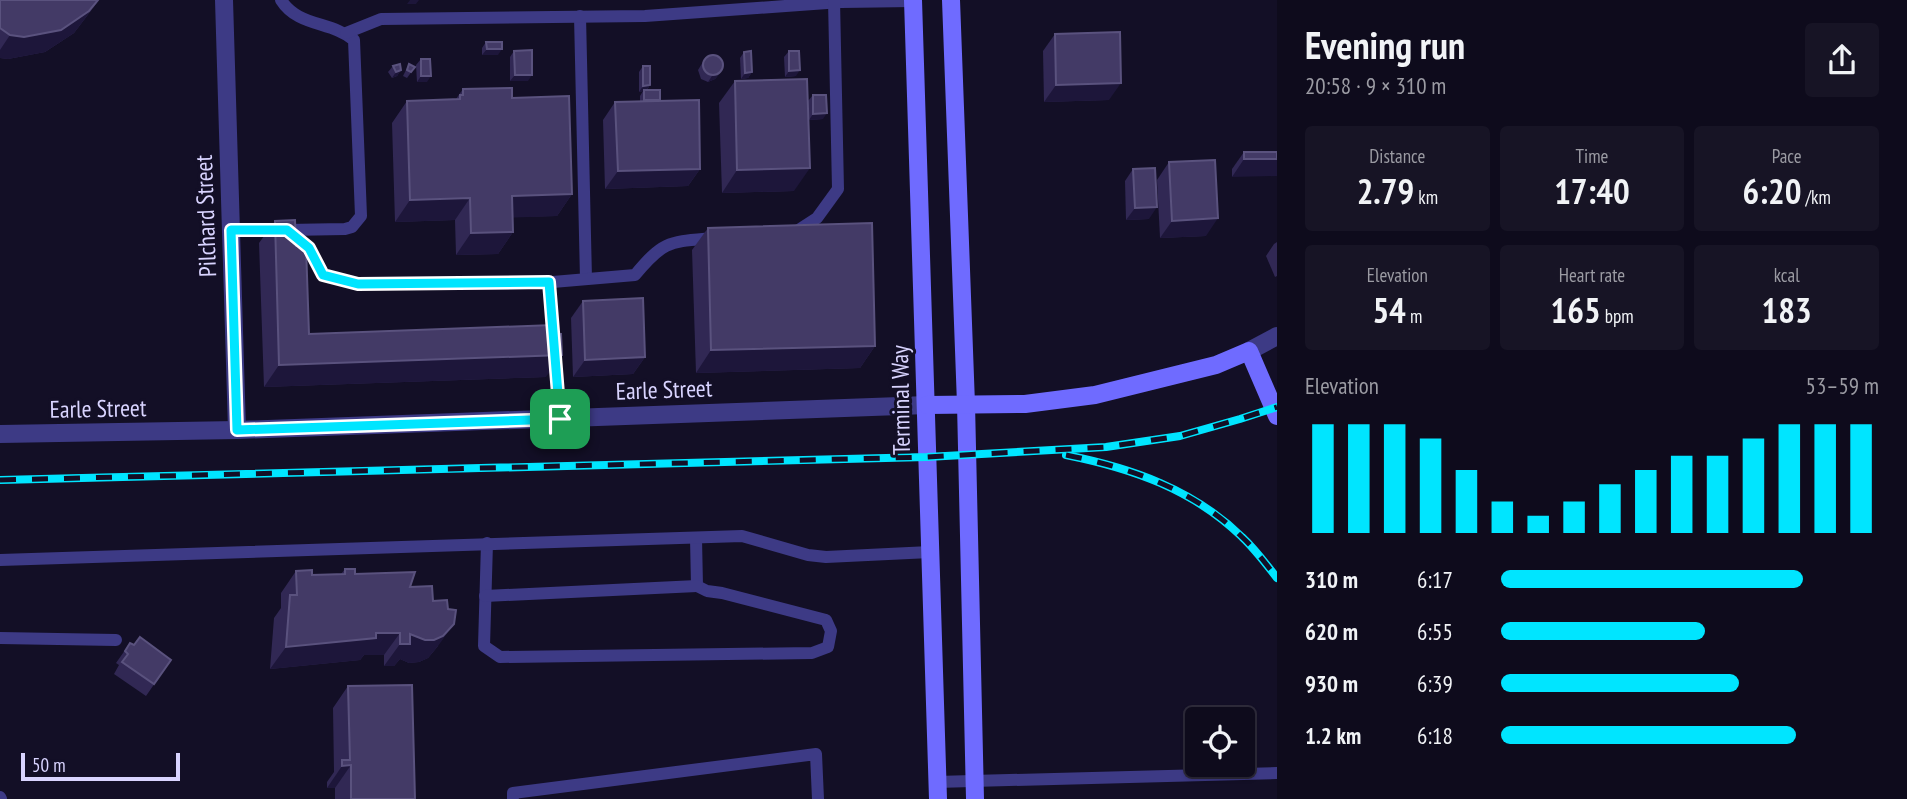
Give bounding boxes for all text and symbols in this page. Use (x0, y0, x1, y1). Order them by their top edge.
text: Evening run (1305, 20, 1465, 69)
button: share (1805, 23, 1879, 97)
text: 20:58 · 9 × 310 m (1305, 71, 1446, 100)
text: Distance (1369, 144, 1425, 168)
text: Time (1576, 144, 1608, 168)
text: Pace (1772, 144, 1802, 168)
street label: Pilchard Street (188, 154, 223, 278)
text: 2.79 (1357, 168, 1414, 214)
text: 17:40 (1554, 168, 1630, 214)
text: 6:20 (1742, 168, 1801, 214)
text: km (1414, 185, 1438, 209)
text: /km (1801, 185, 1831, 209)
text: Elevation (1367, 263, 1428, 287)
text: Heart rate (1559, 263, 1625, 287)
text: kcal (1774, 263, 1800, 287)
text: 54 (1372, 287, 1406, 333)
text: 165 (1550, 287, 1601, 333)
text: 183 (1762, 287, 1812, 333)
text: m (1406, 304, 1422, 328)
text: bpm (1601, 304, 1634, 328)
street label: Terminal Way (884, 345, 917, 455)
text: Elevation (1305, 371, 1379, 400)
text: 53–59 m (1806, 371, 1879, 400)
street label: Earle Street (615, 372, 713, 407)
pin (530, 389, 590, 449)
street label: Earle Street (49, 392, 147, 425)
icon: arrive (541, 400, 579, 438)
text: 310 m (1305, 565, 1358, 594)
text: 6:17 (1417, 565, 1453, 594)
text: 620 m (1305, 617, 1358, 646)
text: 6:55 (1417, 617, 1453, 646)
text: 930 m (1305, 669, 1358, 698)
text: 6:39 (1417, 669, 1453, 698)
map controls (1185, 707, 1255, 777)
button: locate (1185, 707, 1255, 777)
text: 1.2 km (1305, 721, 1361, 750)
text: 6:18 (1417, 721, 1453, 750)
scale bar (21, 750, 180, 782)
text: 50 m (32, 753, 66, 777)

